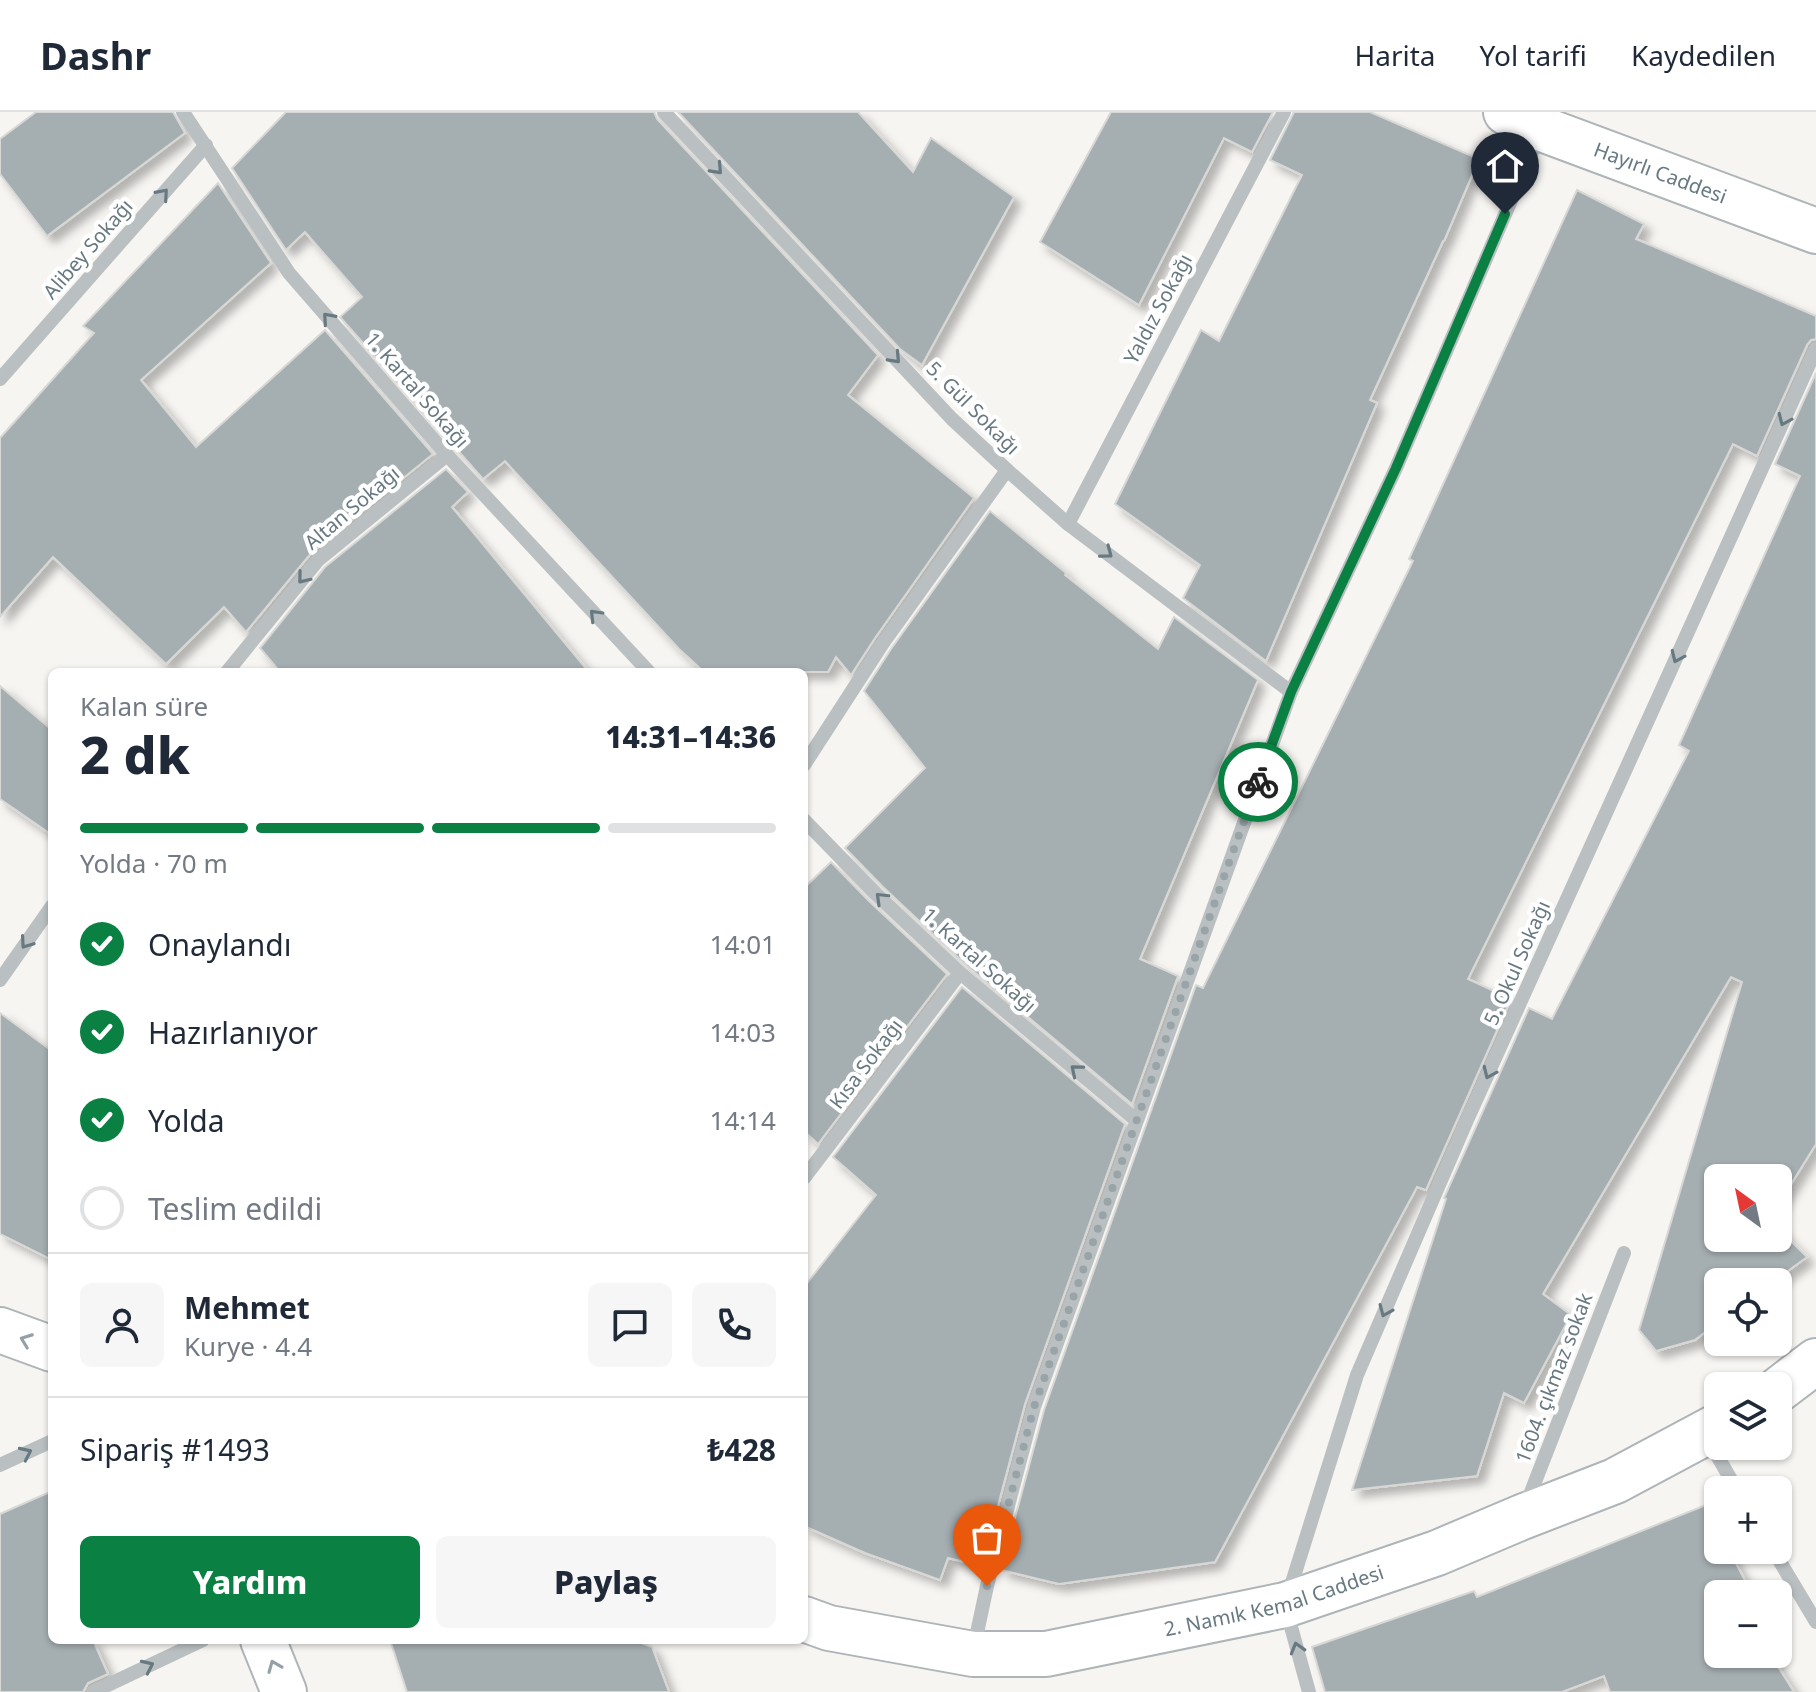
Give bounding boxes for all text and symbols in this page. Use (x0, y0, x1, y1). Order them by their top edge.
text: Dashr (40, 29, 151, 81)
text: Harita (1354, 36, 1436, 74)
text: Yol tarifi (1480, 36, 1587, 74)
text: Kaydedilen (1631, 36, 1776, 74)
pin (1471, 132, 1539, 214)
street label: Hayırlı Caddesi (1590, 136, 1731, 210)
icon: home (1483, 144, 1527, 188)
one-way arrow (708, 160, 723, 174)
one-way arrow (153, 189, 167, 204)
street label: Alibey Sokağı (37, 193, 139, 304)
street label: Yaldız Sokağı (1117, 249, 1198, 369)
one-way arrow (323, 312, 338, 327)
street label: 1. Kartal Sokağı (360, 326, 475, 453)
one-way arrow (886, 349, 900, 364)
street label: 5. Gül Sokağı (921, 355, 1026, 460)
one-way arrow (1778, 412, 1794, 427)
street label: Altan Sokağı (298, 460, 405, 555)
one-way arrow (1098, 544, 1112, 558)
one-way arrow (298, 569, 313, 583)
one-way arrow (590, 610, 604, 625)
one-way arrow (1670, 649, 1686, 663)
text: Kalan süre (80, 688, 208, 724)
text: 14:31–14:36 (605, 716, 776, 757)
text: 2 dk (80, 718, 190, 789)
courier (1218, 742, 1298, 822)
icon: bike (1236, 760, 1280, 804)
text: Yolda · 70 m (80, 845, 228, 881)
one-way arrow (876, 893, 890, 907)
street label: 5. Okul Sokağı (1477, 896, 1556, 1029)
street label: 1. Kartal Sokağı (916, 901, 1042, 1018)
icon: check (80, 922, 124, 966)
text: Onaylandı (148, 924, 291, 965)
text: 14:01 (710, 926, 776, 962)
one-way arrow (21, 934, 36, 948)
icon: check (80, 1010, 124, 1054)
text: Hazırlanıyor (148, 1012, 318, 1053)
street label: Kısa Sokağı (823, 1013, 908, 1114)
text: 14:03 (710, 1014, 776, 1050)
one-way arrow (1483, 1064, 1499, 1079)
one-way arrow (1071, 1065, 1085, 1080)
icon: check (80, 1098, 124, 1142)
text: Yolda (148, 1100, 225, 1141)
text: 14:14 (710, 1102, 776, 1138)
north arrow (1704, 1164, 1792, 1252)
map controls (1704, 1164, 1792, 1668)
text: Teslim edildi (148, 1188, 322, 1229)
button: locate (1704, 1268, 1792, 1356)
button: person (80, 1283, 164, 1367)
button: chat (588, 1283, 672, 1367)
button: phone (692, 1283, 776, 1367)
text: Mehmet (184, 1287, 310, 1328)
street label: 1604. çıkmaz sokak (1509, 1288, 1599, 1467)
one-way arrow (1378, 1303, 1394, 1317)
text: Kurye · 4.4 (184, 1328, 312, 1364)
one-way arrow (20, 1333, 34, 1350)
button: layers (1704, 1372, 1792, 1460)
text: Sipariş #1493 (80, 1429, 270, 1470)
text: ₺428 (707, 1429, 776, 1470)
one-way arrow (18, 1447, 32, 1463)
button: + (1704, 1476, 1792, 1564)
pin (953, 1504, 1021, 1586)
icon: bag (965, 1516, 1009, 1560)
button: Yardım (80, 1536, 420, 1628)
button: Paylaş (436, 1536, 776, 1628)
street label: 2. Namık Kemal Caddesi (1161, 1558, 1387, 1642)
button: − (1704, 1580, 1792, 1668)
one-way arrow (1290, 1642, 1306, 1656)
one-way arrow (140, 1660, 154, 1676)
one-way arrow (267, 1660, 283, 1674)

